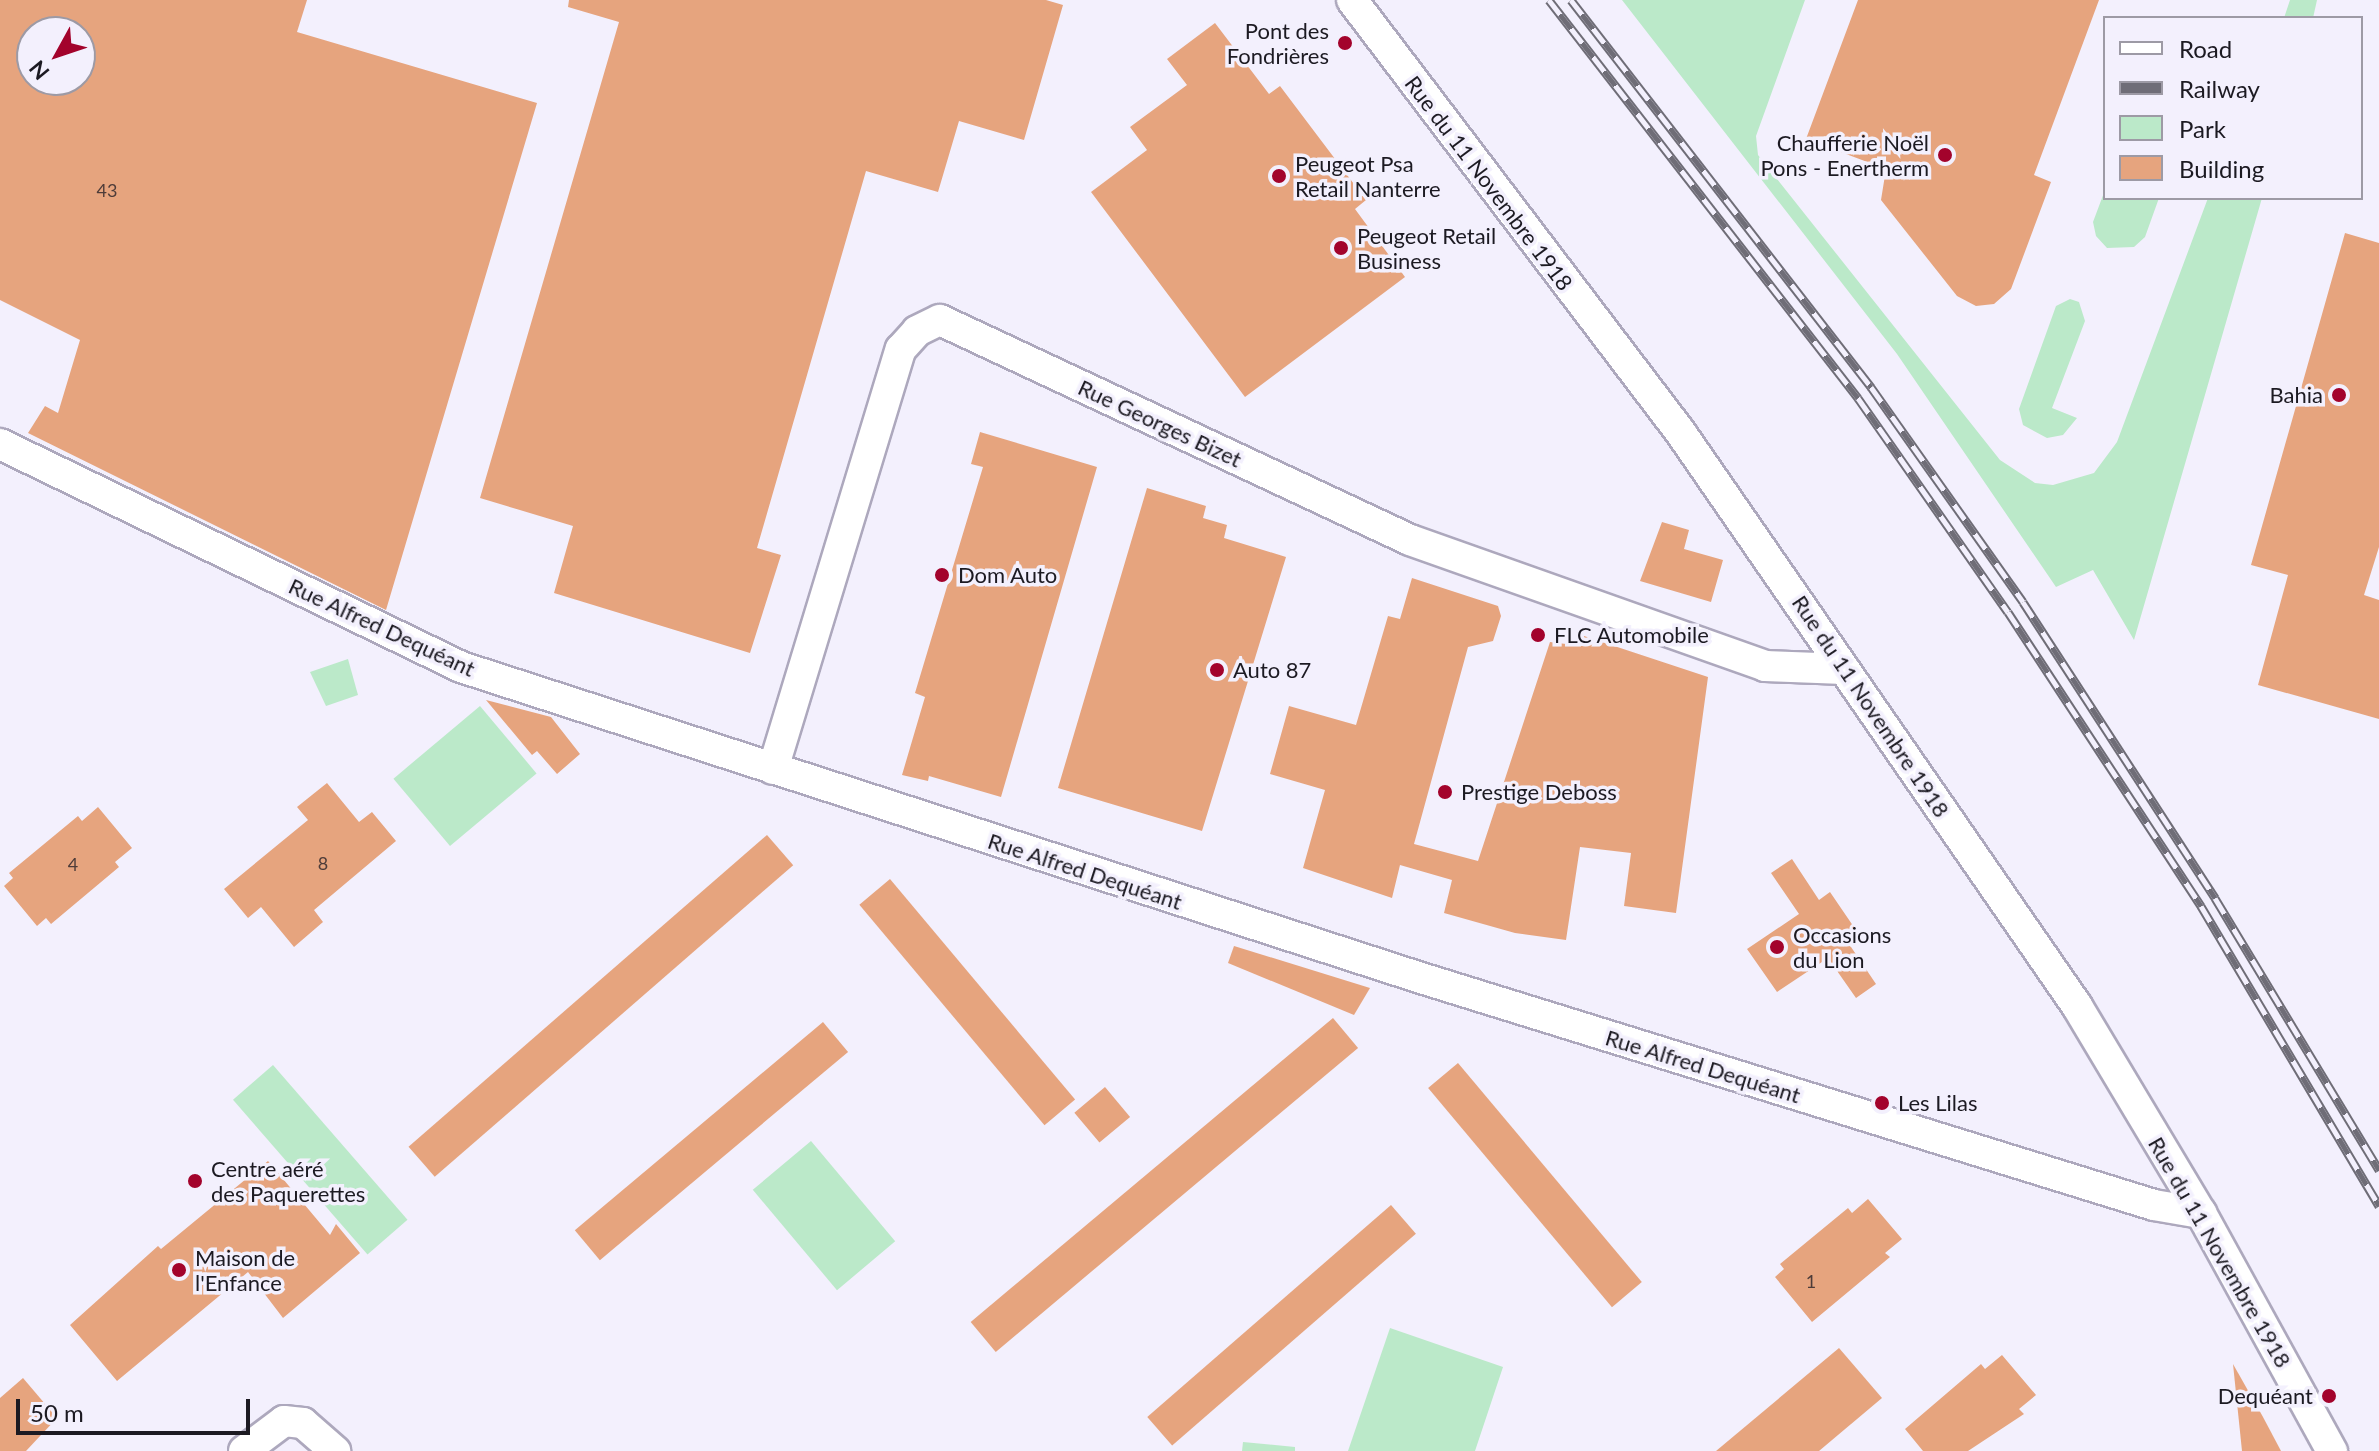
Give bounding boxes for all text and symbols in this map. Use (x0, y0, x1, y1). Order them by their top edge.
north arrow (16, 16, 96, 96)
legend (2103, 16, 2363, 200)
place label: Pont des Fondrières (1227, 17, 1329, 68)
marker: Pont des Fondrières (1336, 34, 1354, 52)
text: Road (2179, 34, 2232, 63)
text: N (23, 55, 55, 86)
street label: Rue du 11 Novembre 1918 (1400, 71, 1578, 295)
text: Railway (2179, 74, 2260, 103)
text: Park (2179, 114, 2226, 143)
place label: Chaufferie Noël Pons - Enertherm (1760, 129, 1929, 180)
marker: Chaufferie Noël Pons - Enertherm (1936, 146, 1954, 164)
place label: Peugeot Psa Retail Nanterre (1295, 150, 1441, 202)
text: Building (2179, 154, 2264, 183)
marker: Peugeot Psa Retail Nanterre (1270, 167, 1288, 185)
house number: 43 (97, 179, 117, 201)
place label: Peugeot Retail Business (1357, 222, 1496, 274)
marker: Peugeot Retail Business (1332, 239, 1350, 257)
street label: Rue Georges Bizet (1074, 374, 1246, 472)
place label: Bahia (2270, 382, 2323, 408)
marker: Bahia (2330, 386, 2348, 404)
place label: Dom Auto (958, 562, 1058, 588)
marker: Dom Auto (933, 566, 951, 584)
street label: Rue Alfred Dequéant (284, 572, 480, 682)
street label: Rue du 11 Novembre 1918 (1787, 590, 1955, 822)
place label: FLC Automobile (1554, 622, 1709, 648)
marker: FLC Automobile (1529, 626, 1547, 644)
place label: Auto 87 (1233, 657, 1311, 683)
marker: Auto 87 (1208, 661, 1226, 679)
place label: Prestige Deboss (1461, 779, 1617, 805)
marker: Prestige Deboss (1436, 783, 1454, 801)
street label: Rue Alfred Dequéant (984, 827, 1186, 915)
house number: 8 (318, 852, 328, 874)
house number: 4 (68, 853, 78, 875)
place label: Occasions du Lion (1793, 921, 1891, 972)
marker: Occasions du Lion (1768, 938, 1786, 956)
street label: Rue Alfred Dequéant (1602, 1024, 1804, 1108)
place label: Les Lilas (1898, 1090, 1977, 1116)
marker: Les Lilas (1873, 1094, 1891, 1112)
street label: Rue du 11 Novembre 1918 (2143, 1132, 2297, 1372)
place label: Centre aéré des Paquerettes (211, 1155, 365, 1206)
marker: Centre aéré des Paquerettes (186, 1172, 204, 1190)
place label: Maison de l'Enfance (195, 1244, 295, 1296)
marker: Maison de l'Enfance (170, 1261, 188, 1279)
house number: 1 (1806, 1270, 1816, 1292)
scale bar (20, 1383, 254, 1433)
place label: Dequéant (2218, 1383, 2313, 1409)
marker: Dequéant (2320, 1387, 2338, 1405)
text: 50 m (30, 1398, 84, 1427)

